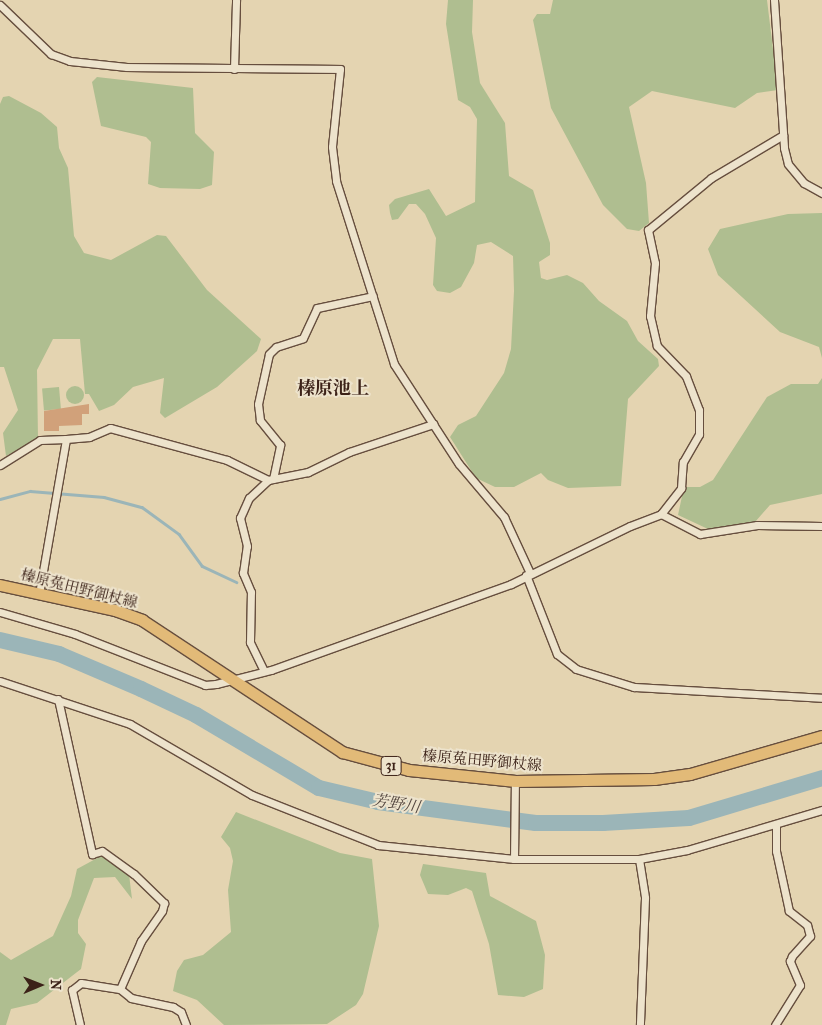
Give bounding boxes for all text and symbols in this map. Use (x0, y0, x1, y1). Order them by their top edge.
district label: 榛原池上 (297, 378, 369, 400)
street label: 榛原菟田野御杖線 (19, 566, 139, 612)
street label: 榛原菟田野御杖線 (421, 747, 543, 775)
road number: 31 (380, 754, 402, 778)
water label: 芳野川 (371, 791, 421, 817)
north arrow (15, 960, 65, 1010)
text: N (47, 979, 64, 990)

